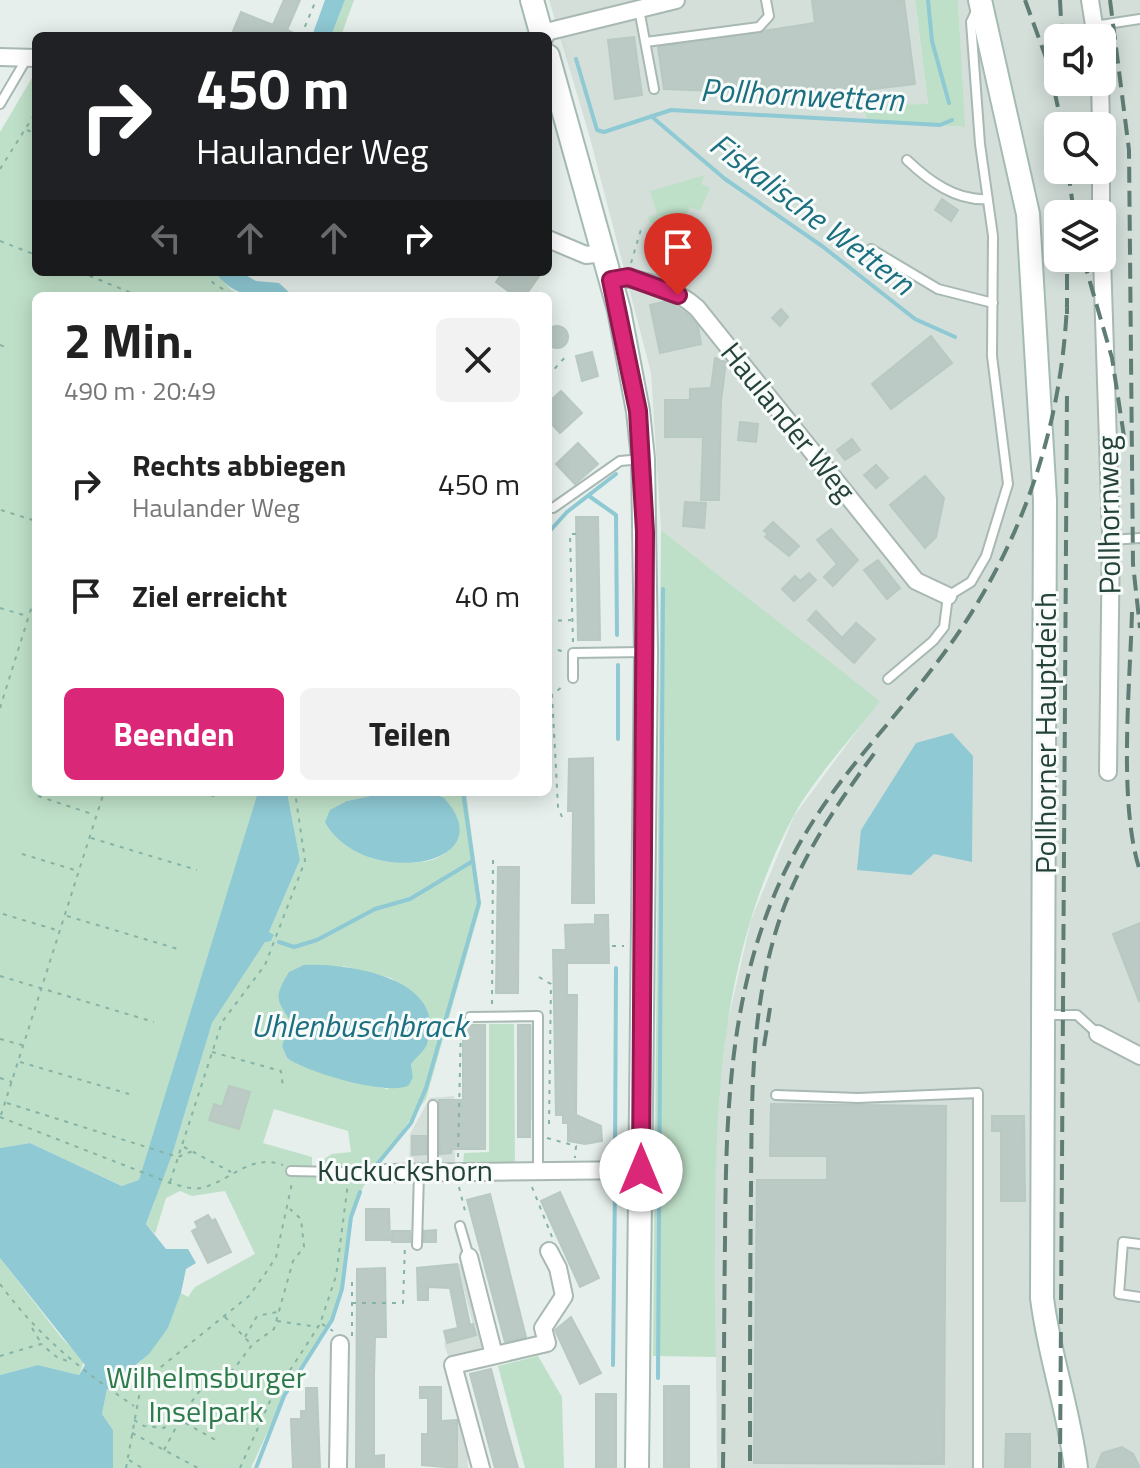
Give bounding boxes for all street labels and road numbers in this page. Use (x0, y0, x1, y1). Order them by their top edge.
street label: Haulander Weg (710, 332, 868, 511)
street label: Pollhornweg (1084, 435, 1132, 595)
street label: Pollhorner Hauptdeich (1022, 592, 1068, 874)
street label: Kuckuckshorn (317, 1147, 493, 1193)

